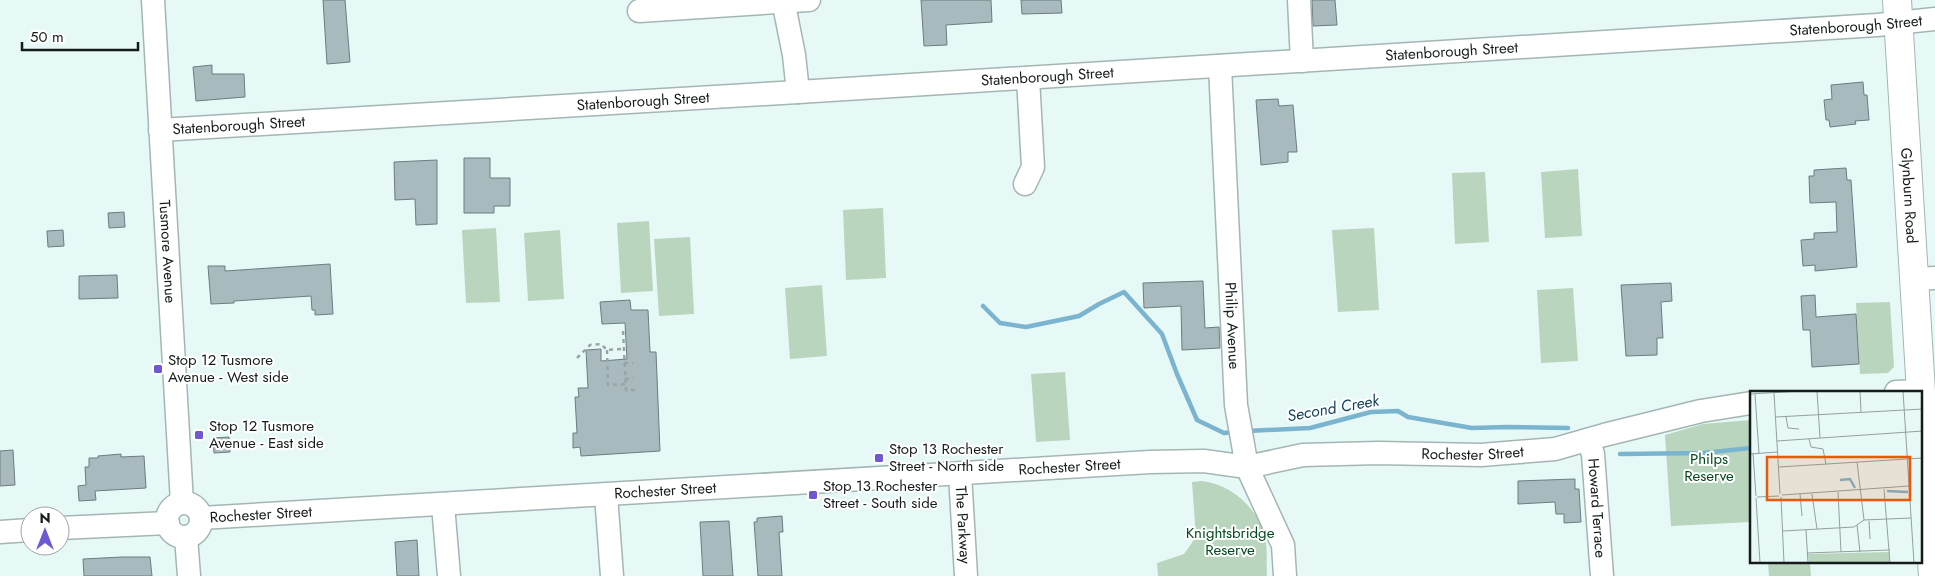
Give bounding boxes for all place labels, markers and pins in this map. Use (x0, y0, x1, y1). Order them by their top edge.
place label: Stop 12 Tusmore Avenue - West side (168, 349, 289, 388)
marker: Stop 12 Tusmore Avenue - West side (152, 363, 164, 375)
place label: Stop 12 Tusmore Avenue - East side (209, 415, 324, 454)
marker: Stop 12 Tusmore Avenue - East side (193, 429, 205, 441)
place label: Stop 13 Rochester Street - North side (889, 438, 1004, 477)
marker: Stop 13 Rochester Street - North side (873, 452, 885, 464)
place label: Stop 13 Rochester Street - South side (823, 475, 938, 514)
marker: Stop 13 Rochester Street - South side (807, 489, 819, 501)

